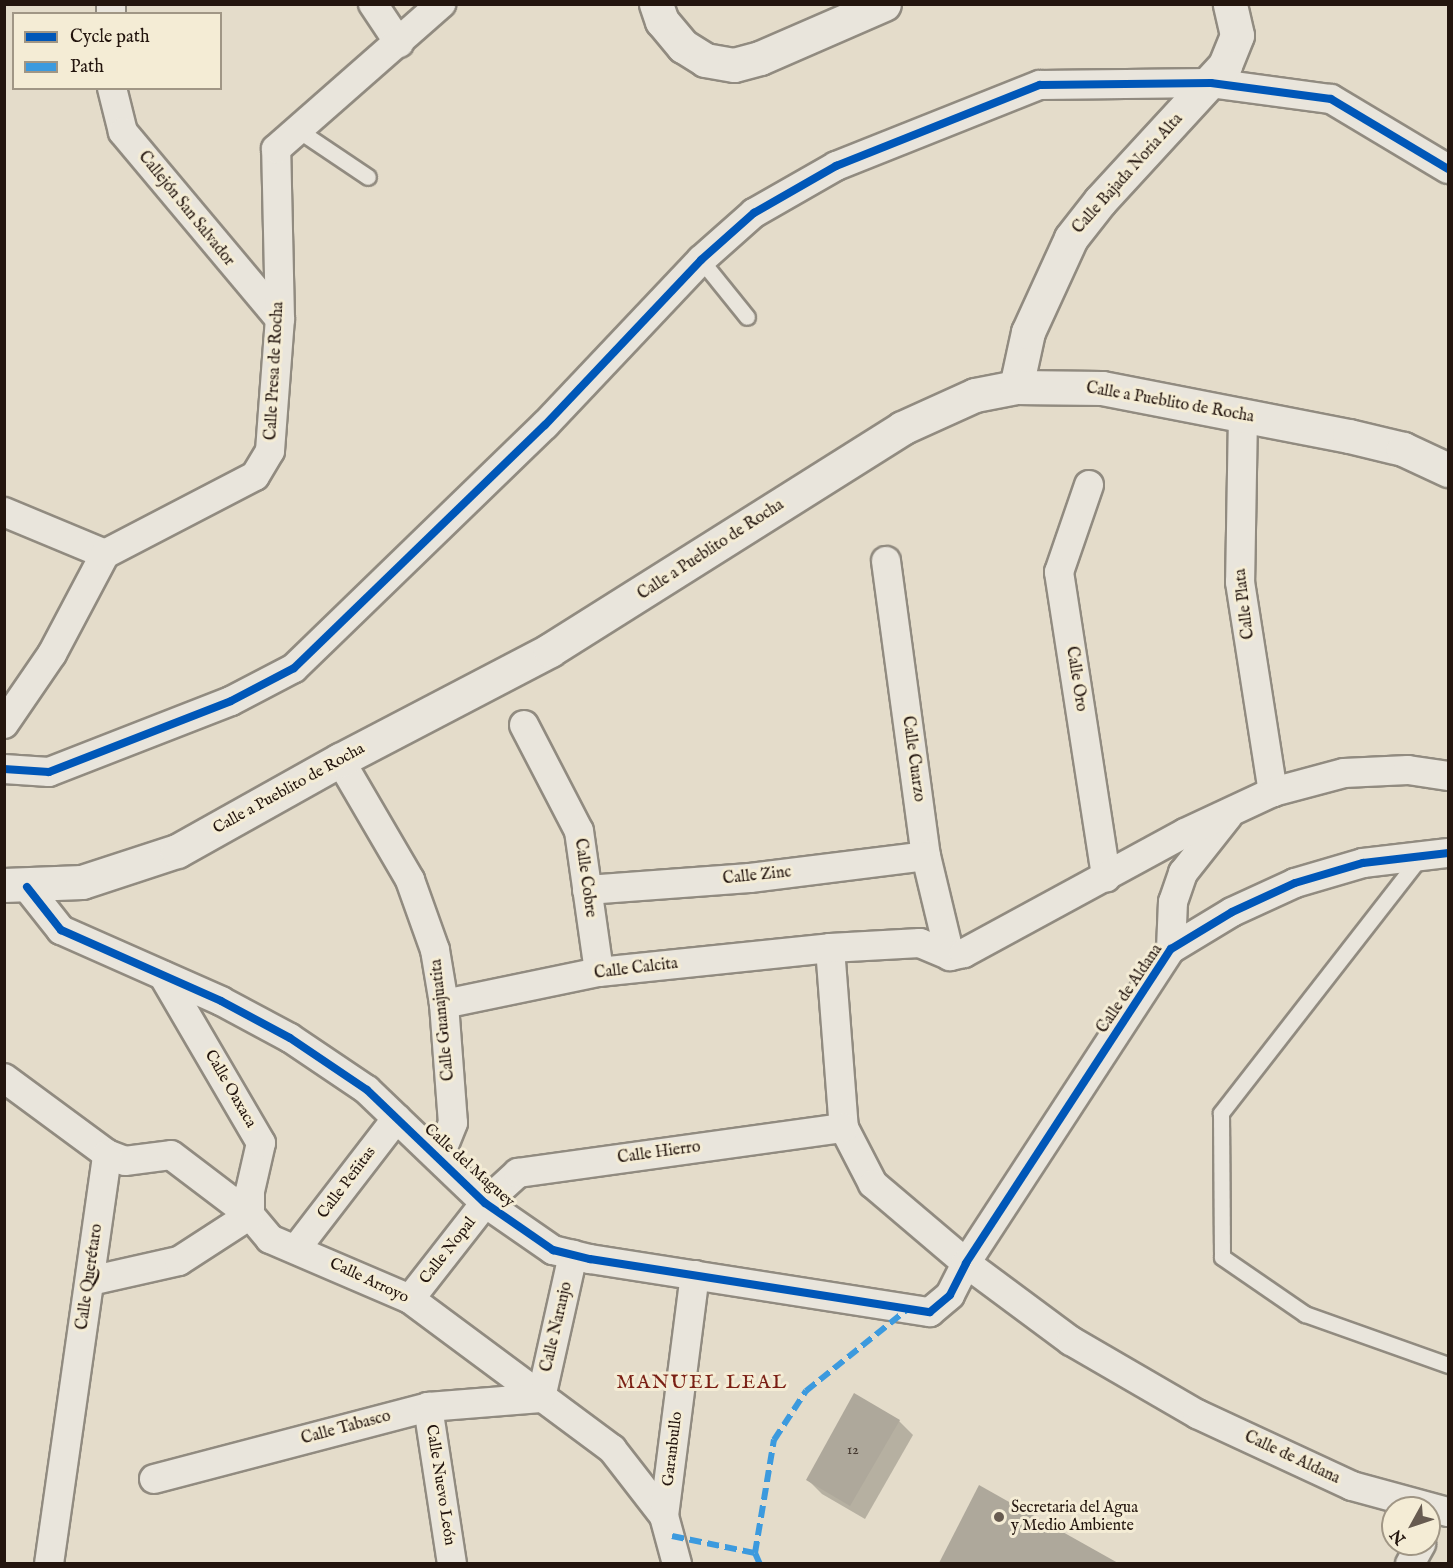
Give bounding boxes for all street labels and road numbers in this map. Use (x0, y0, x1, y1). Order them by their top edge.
street label: Calle Bajada Noria Alta (1069, 110, 1187, 238)
street label: Callejón San Salvador (134, 148, 238, 270)
street label: Calle Presa de Rocha (262, 301, 288, 441)
street label: Calle a Pueblito de Rocha (1085, 379, 1255, 427)
street label: Calle a Pueblito de Rocha (634, 496, 788, 604)
street label: Calle Plata (1231, 568, 1259, 640)
street label: Calle Oro (1061, 645, 1091, 713)
street label: Calle Cuarzo (897, 715, 929, 803)
street label: Calle a Pueblito de Rocha (210, 739, 368, 839)
street label: Calle Cobre (570, 837, 600, 919)
street label: Calle Zinc (722, 863, 792, 889)
street label: Calle de Aldana (1093, 941, 1167, 1037)
street label: Calle Calcita (593, 954, 679, 984)
street label: Calle Guanajuatita (427, 958, 459, 1082)
street label: Calle Oaxaca (200, 1047, 260, 1131)
street label: Calle del Maguey (420, 1120, 518, 1212)
street label: Calle Hierro (616, 1138, 702, 1168)
street label: Calle Peñitas (314, 1143, 380, 1223)
street label: Calle Nopal (416, 1214, 480, 1288)
street label: Calle Querétaro (73, 1223, 107, 1331)
street label: Calle Arroyo (326, 1254, 412, 1308)
street label: Calle Naranjo (537, 1280, 577, 1374)
street label: Calle Tabasco (299, 1407, 393, 1449)
street label: Garanbullo (659, 1411, 687, 1487)
street label: Calle Nuevo León (421, 1423, 459, 1547)
street label: Calle de Aldana (1241, 1427, 1343, 1489)

